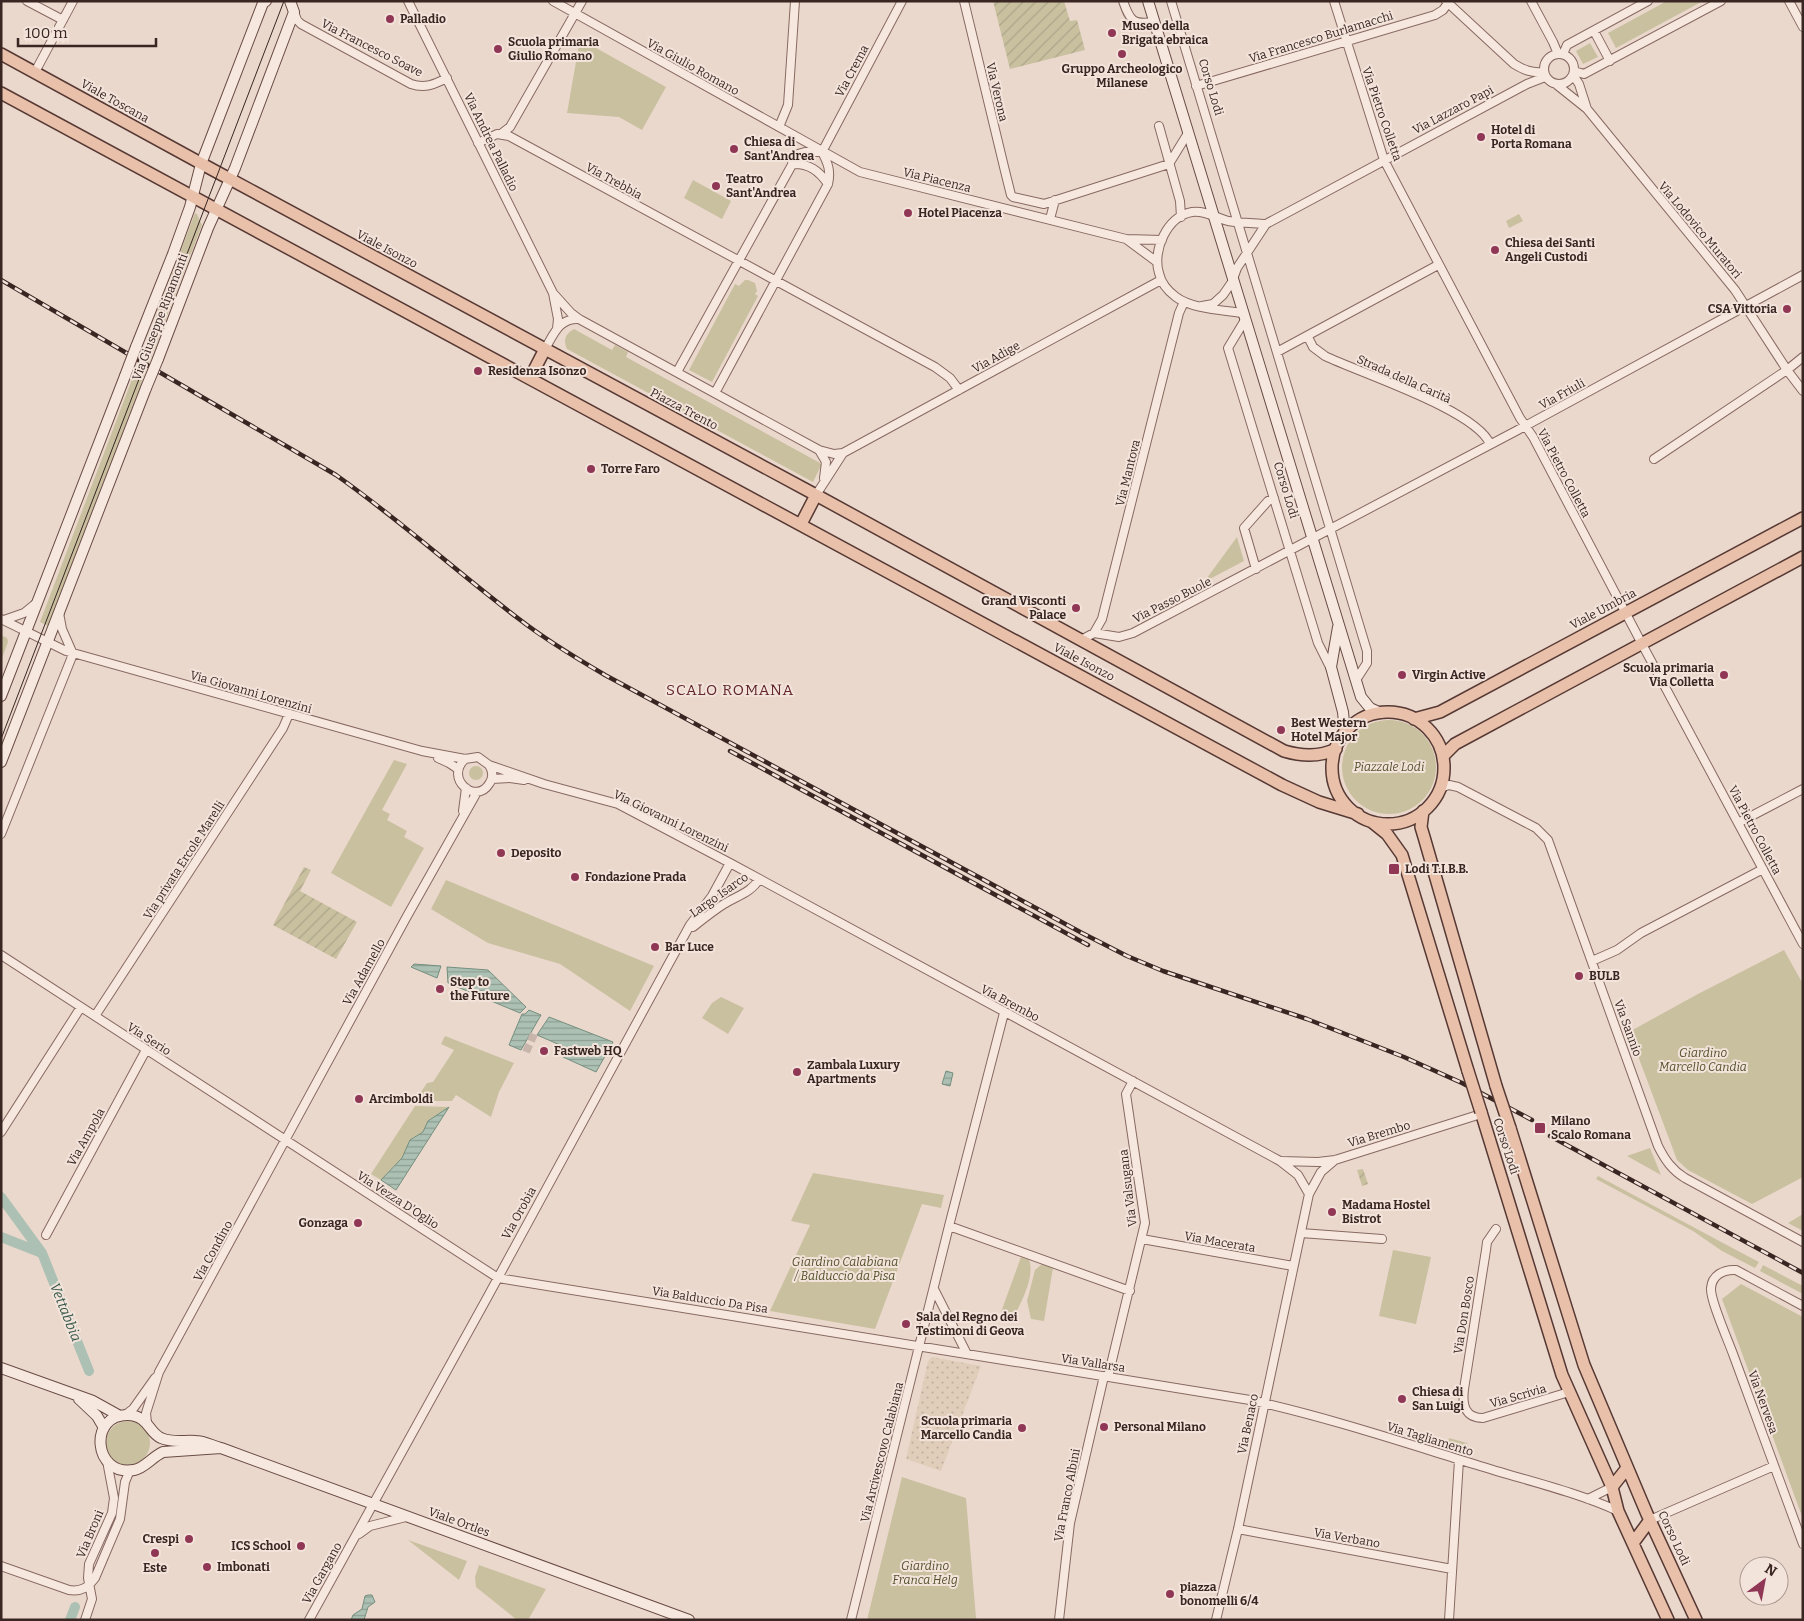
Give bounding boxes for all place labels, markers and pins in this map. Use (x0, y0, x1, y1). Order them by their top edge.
place label: Palladio (400, 12, 446, 26)
marker: Palladio (384, 13, 396, 25)
place label: Museo della Brigata ebraica (1122, 19, 1208, 47)
marker: Museo della Brigata ebraica (1106, 27, 1118, 39)
place label: Scuola primaria Giulio Romano (508, 35, 599, 63)
marker: Scuola primaria Giulio Romano (492, 43, 504, 55)
marker: Gruppo Archeologico Milanese (1116, 48, 1128, 60)
place label: Gruppo Archeologico Milanese (1062, 62, 1182, 90)
place label: Hotel di Porta Romana (1491, 123, 1572, 151)
marker: Hotel di Porta Romana (1475, 131, 1487, 143)
place label: Chiesa di Sant'Andrea (744, 135, 815, 163)
marker: Chiesa di Sant'Andrea (728, 143, 740, 155)
place label: Teatro Sant'Andrea (726, 172, 797, 200)
marker: Teatro Sant'Andrea (710, 180, 722, 192)
place label: Hotel Piacenza (918, 206, 1002, 220)
marker: Hotel Piacenza (902, 207, 914, 219)
place label: Chiesa dei Santi Angeli Custodi (1505, 236, 1595, 264)
marker: Chiesa dei Santi Angeli Custodi (1489, 244, 1501, 256)
place label: CSA Vittoria (1708, 302, 1777, 316)
marker: CSA Vittoria (1781, 303, 1793, 315)
place label: Residenza Isonzo (488, 364, 586, 378)
marker: Residenza Isonzo (472, 365, 484, 377)
place label: Torre Faro (601, 462, 660, 476)
marker: Torre Faro (585, 463, 597, 475)
place label: Grand Visconti Palace (981, 594, 1066, 622)
marker: Grand Visconti Palace (1070, 602, 1082, 614)
place label: Scuola primaria Via Colletta (1623, 661, 1714, 689)
place label: Virgin Active (1412, 668, 1486, 682)
marker: Virgin Active (1396, 669, 1408, 681)
marker: Scuola primaria Via Colletta (1718, 669, 1730, 681)
place label: Best Western Hotel Major (1291, 716, 1367, 745)
marker: Best Western Hotel Major (1275, 724, 1287, 736)
place label: Deposito (511, 846, 562, 860)
marker: Deposito (495, 847, 507, 859)
marker: Lodi T.I.B.B. (1387, 862, 1401, 876)
place label: Lodi T.I.B.B. (1405, 862, 1469, 876)
place label: Fondazione Prada (585, 870, 687, 884)
marker: Fondazione Prada (569, 871, 581, 883)
place label: Bar Luce (665, 940, 714, 954)
marker: Bar Luce (649, 941, 661, 953)
place label: BULB (1589, 969, 1620, 983)
marker: BULB (1573, 970, 1585, 982)
place label: Step to the Future (450, 975, 510, 1003)
marker: Step to the Future (434, 983, 446, 995)
place label: Fastweb HQ (554, 1044, 623, 1058)
marker: Fastweb HQ (538, 1045, 550, 1057)
place label: Zambala Luxury Apartments (807, 1058, 900, 1086)
marker: Zambala Luxury Apartments (791, 1066, 803, 1078)
place label: Arcimboldi (369, 1092, 433, 1106)
marker: Arcimboldi (353, 1093, 365, 1105)
place label: Milano Scalo Romana (1551, 1114, 1631, 1142)
marker: Milano Scalo Romana (1533, 1121, 1547, 1135)
place label: Madama Hostel Bistrot (1342, 1198, 1431, 1226)
marker: Madama Hostel Bistrot (1326, 1206, 1338, 1218)
place label: Gonzaga (298, 1216, 348, 1230)
marker: Gonzaga (352, 1217, 364, 1229)
place label: Sala del Regno dei Testimoni di Geova (916, 1310, 1025, 1338)
marker: Sala del Regno dei Testimoni di Geova (900, 1318, 912, 1330)
place label: Chiesa di San Luigi (1412, 1385, 1464, 1413)
marker: Chiesa di San Luigi (1396, 1393, 1408, 1405)
place label: Scuola primaria Marcello Candia (921, 1414, 1012, 1442)
place label: Personal Milano (1114, 1420, 1206, 1434)
marker: Personal Milano (1098, 1421, 1110, 1433)
marker: Scuola primaria Marcello Candia (1016, 1422, 1028, 1434)
place label: Crespi (143, 1532, 179, 1546)
marker: Crespi (183, 1533, 195, 1545)
place label: ICS School (231, 1539, 291, 1553)
marker: ICS School (295, 1540, 307, 1552)
marker: Este (149, 1547, 161, 1559)
place label: Imbonati (217, 1560, 270, 1574)
place label: Este (143, 1561, 167, 1575)
marker: Imbonati (201, 1561, 213, 1573)
place label: piazza bonomelli 6/4 (1180, 1580, 1259, 1608)
marker: piazza bonomelli 6/4 (1164, 1588, 1176, 1600)

